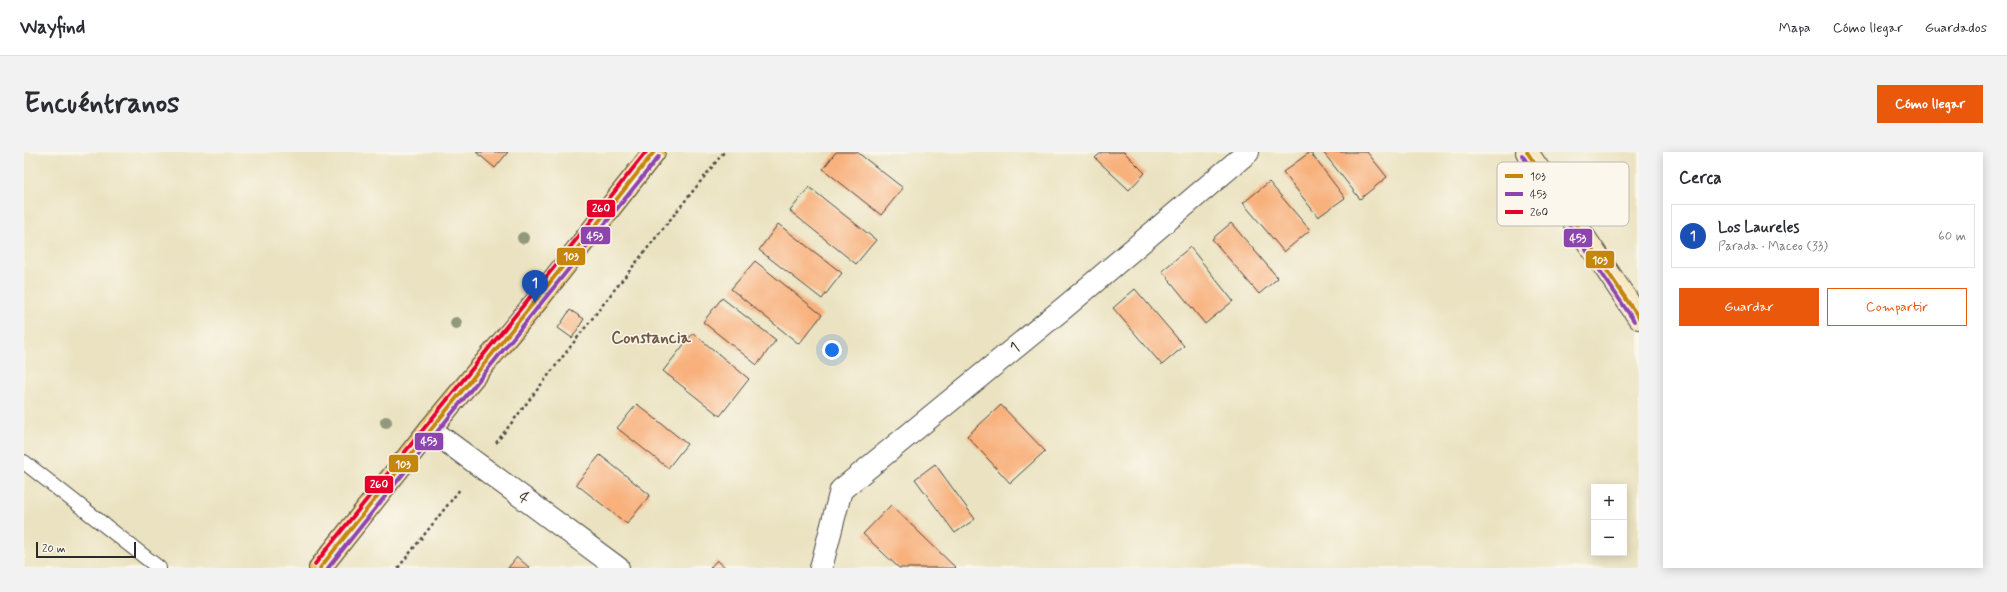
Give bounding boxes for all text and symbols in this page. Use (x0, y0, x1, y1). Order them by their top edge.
text: Wayfind (20, 15, 85, 40)
text: Mapa (1779, 19, 1811, 37)
text: Cómo llegar (1833, 19, 1903, 37)
text: Guardados (1925, 19, 1987, 37)
button: Cómo llegar (1877, 85, 1983, 123)
text: Encuéntranos (24, 86, 180, 123)
legend (1497, 162, 1629, 226)
text: Cerca (1679, 167, 1722, 189)
text: 103 (1530, 170, 1546, 184)
text: 453 (1530, 188, 1547, 202)
line badge: 260 (586, 199, 616, 218)
text: 260 (592, 202, 610, 216)
text: 260 (1530, 206, 1548, 220)
text: Los Laureles (1718, 218, 1799, 238)
line badge: 453 (580, 226, 611, 245)
line badge: 453 (1563, 228, 1593, 248)
text: 1 (1690, 228, 1696, 245)
text: 60 m (1938, 228, 1966, 245)
text: 453 (587, 230, 604, 244)
text: 453 (1570, 232, 1587, 246)
text: Parada · Maceo (33) (1718, 238, 1828, 255)
line badge: 103 (556, 247, 586, 266)
text: 103 (563, 250, 579, 264)
line badge: 103 (1585, 250, 1615, 269)
text: 103 (1592, 254, 1608, 268)
pin: 1 (522, 270, 548, 303)
button: Guardar (1679, 288, 1819, 326)
button: Compartir (1827, 288, 1967, 326)
district label: Constancia (611, 327, 692, 349)
street label: 1 (1006, 338, 1024, 358)
your location (822, 340, 842, 360)
line badge: 453 (414, 432, 444, 451)
text: 453 (421, 435, 438, 449)
line badge: 103 (388, 454, 419, 473)
text: 103 (395, 458, 411, 472)
line badge: 260 (364, 475, 394, 494)
text: 260 (370, 478, 388, 492)
map controls (1591, 484, 1627, 556)
button: + (1591, 484, 1627, 520)
street label: 4 (514, 487, 534, 509)
button: − (1591, 520, 1627, 556)
scale bar (36, 540, 136, 559)
text: 20 m (42, 542, 65, 556)

